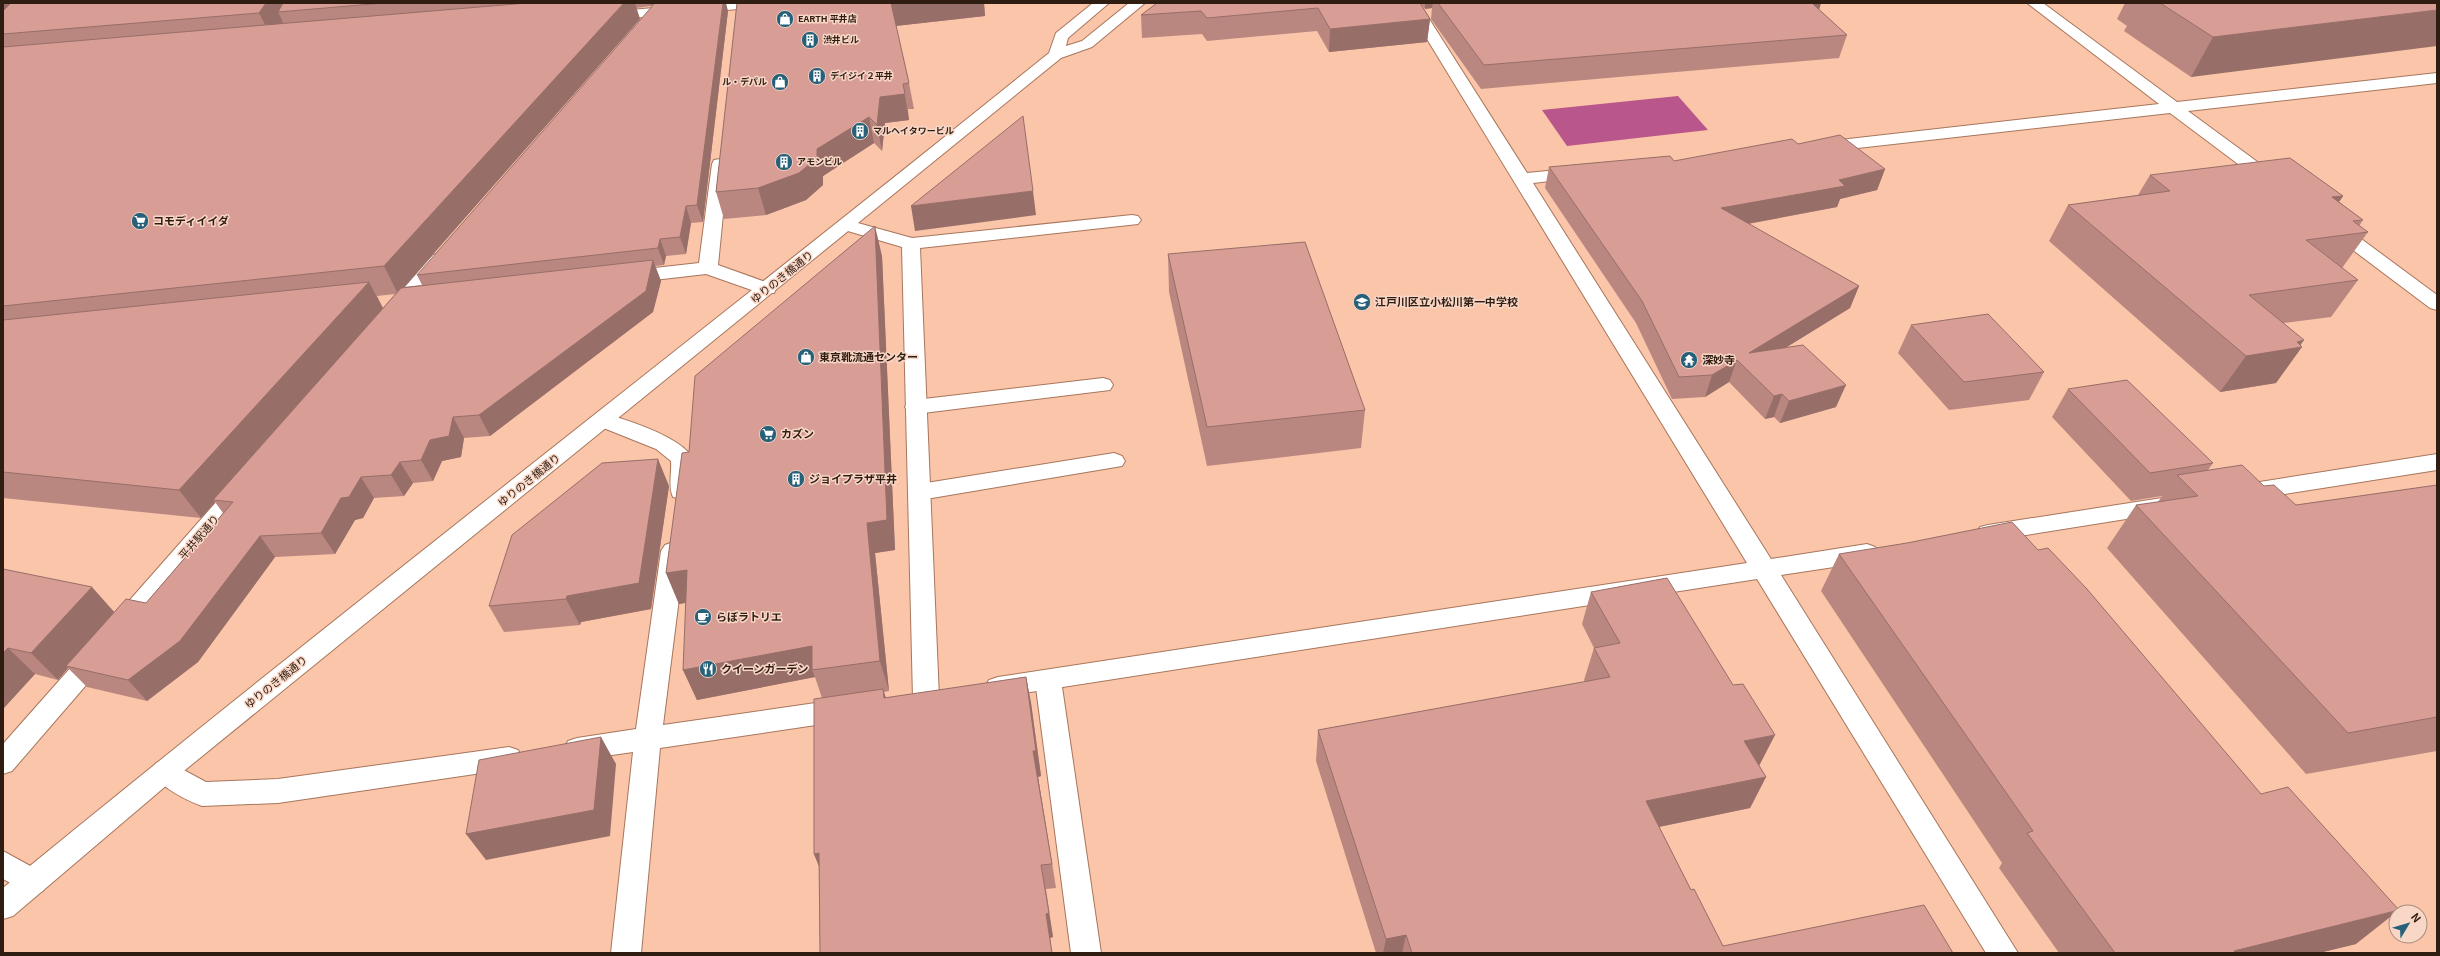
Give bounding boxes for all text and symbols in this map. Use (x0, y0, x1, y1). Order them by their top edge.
shop icon: EARTH 平井店 (775, 9, 795, 29)
place label: EARTH 平井店 (798, 12, 857, 25)
building icon: 渋井ビル (800, 30, 820, 50)
place label: 渋井ビル (823, 33, 859, 46)
building icon: デイジイ２平井 (807, 66, 827, 86)
place label: デイジイ２平井 (830, 69, 893, 82)
shop icon: ル・デパル (770, 72, 790, 92)
place label: ル・デパル (722, 75, 767, 88)
building icon: マルヘイタワービル (850, 121, 870, 141)
place label: マルヘイタワービル (873, 124, 954, 137)
building icon: アモンビル (774, 152, 794, 172)
place label: アモンビル (797, 155, 842, 168)
supermarket icon: コモディイイダ (130, 211, 150, 231)
place label: コモディイイダ (153, 212, 229, 228)
street label: ゆりのき橋通り (747, 246, 816, 307)
school or university icon: 江戸川区立小松川第一中学校 (1352, 292, 1372, 312)
place label: 江戸川区立小松川第一中学校 (1375, 293, 1518, 309)
shop icon: 東京靴流通センター (796, 347, 816, 367)
place label: 東京靴流通センター (819, 348, 918, 364)
temple icon: 深妙寺 (1679, 350, 1699, 370)
place label: 深妙寺 (1702, 351, 1735, 367)
supermarket icon: カズン (758, 424, 778, 444)
place label: カズン (781, 425, 814, 441)
street label: ゆりのき橋通り (494, 449, 563, 510)
building icon: ジョイプラザ平井 (786, 469, 806, 489)
place label: ジョイプラザ平井 (809, 470, 897, 486)
street label: 平井駅通り (174, 510, 222, 562)
cafe icon: らぼラトリエ (693, 607, 713, 627)
place label: らぼラトリエ (716, 608, 782, 624)
street label: ゆりのき橋通り (241, 651, 310, 712)
restaurant icon: クイーンガーデン (698, 659, 718, 679)
place label: クイーンガーデン (721, 660, 808, 676)
north arrow (2388, 904, 2428, 944)
text: N (2408, 909, 2426, 925)

